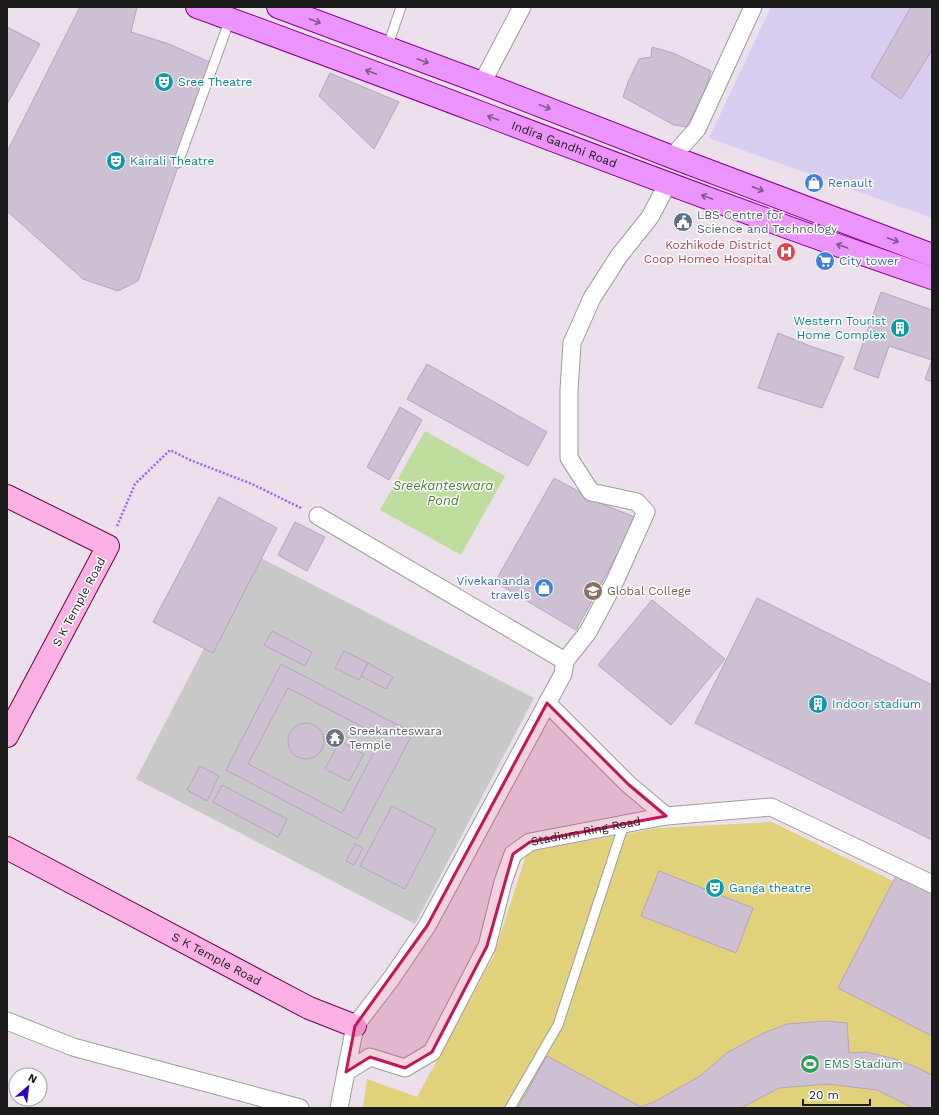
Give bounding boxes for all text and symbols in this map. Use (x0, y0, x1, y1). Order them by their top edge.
one-way arrow (308, 17, 320, 25)
one-way arrow (417, 58, 429, 66)
one-way arrow (366, 68, 378, 76)
theatre icon: Sree Theatre (153, 71, 175, 93)
place label: Sree Theatre (178, 75, 253, 89)
one-way arrow (538, 104, 550, 112)
one-way arrow (488, 113, 500, 121)
street label: Indira Gandhi Road (510, 118, 619, 171)
theatre icon: Kairali Theatre (105, 150, 127, 172)
place label: Kairali Theatre (130, 154, 214, 168)
shop icon: Renault (803, 172, 825, 194)
place label: Renault (828, 176, 873, 190)
one-way arrow (751, 185, 763, 193)
one-way arrow (701, 193, 714, 200)
place label: LBS Centre for Science and Technology (697, 208, 838, 236)
public building icon: LBS Centre for Science and Technology (672, 211, 694, 233)
one-way arrow (886, 236, 898, 244)
place label: Kozhikode District Coop Homeo Hospital (644, 238, 772, 266)
hospital icon: Kozhikode District Coop Homeo Hospital (775, 241, 797, 263)
one-way arrow (837, 242, 849, 250)
supermarket icon: City tower (814, 250, 836, 272)
place label: City tower (839, 254, 899, 268)
place label: Western Tourist Home Complex (794, 314, 886, 342)
building icon: Western Tourist Home Complex (889, 317, 911, 339)
water label: Sreekanteswara Pond (393, 478, 493, 508)
street label: S K Temple Road (50, 555, 108, 649)
place label: Vivekananda travels (456, 574, 530, 602)
shop icon: Vivekananda travels (533, 577, 555, 599)
school or university icon: Global College (582, 580, 604, 602)
place label: Global College (607, 584, 691, 598)
building icon: Indoor stadium (807, 693, 829, 715)
place label: Indoor stadium (832, 697, 921, 711)
place label: Sreekanteswara Temple (349, 724, 442, 752)
temple icon: Sreekanteswara Temple (324, 727, 346, 749)
street label: Stadium Ring Road (530, 814, 642, 849)
theatre icon: Ganga theatre (704, 877, 726, 899)
place label: Ganga theatre (729, 881, 811, 895)
street label: S K Temple Road (169, 930, 264, 988)
sports icon: EMS Stadium (799, 1053, 821, 1075)
place label: EMS Stadium (824, 1057, 903, 1071)
north arrow (8, 1067, 48, 1107)
text: N (26, 1071, 39, 1086)
scale bar (803, 1081, 870, 1107)
text: 20 m (809, 1088, 839, 1102)

